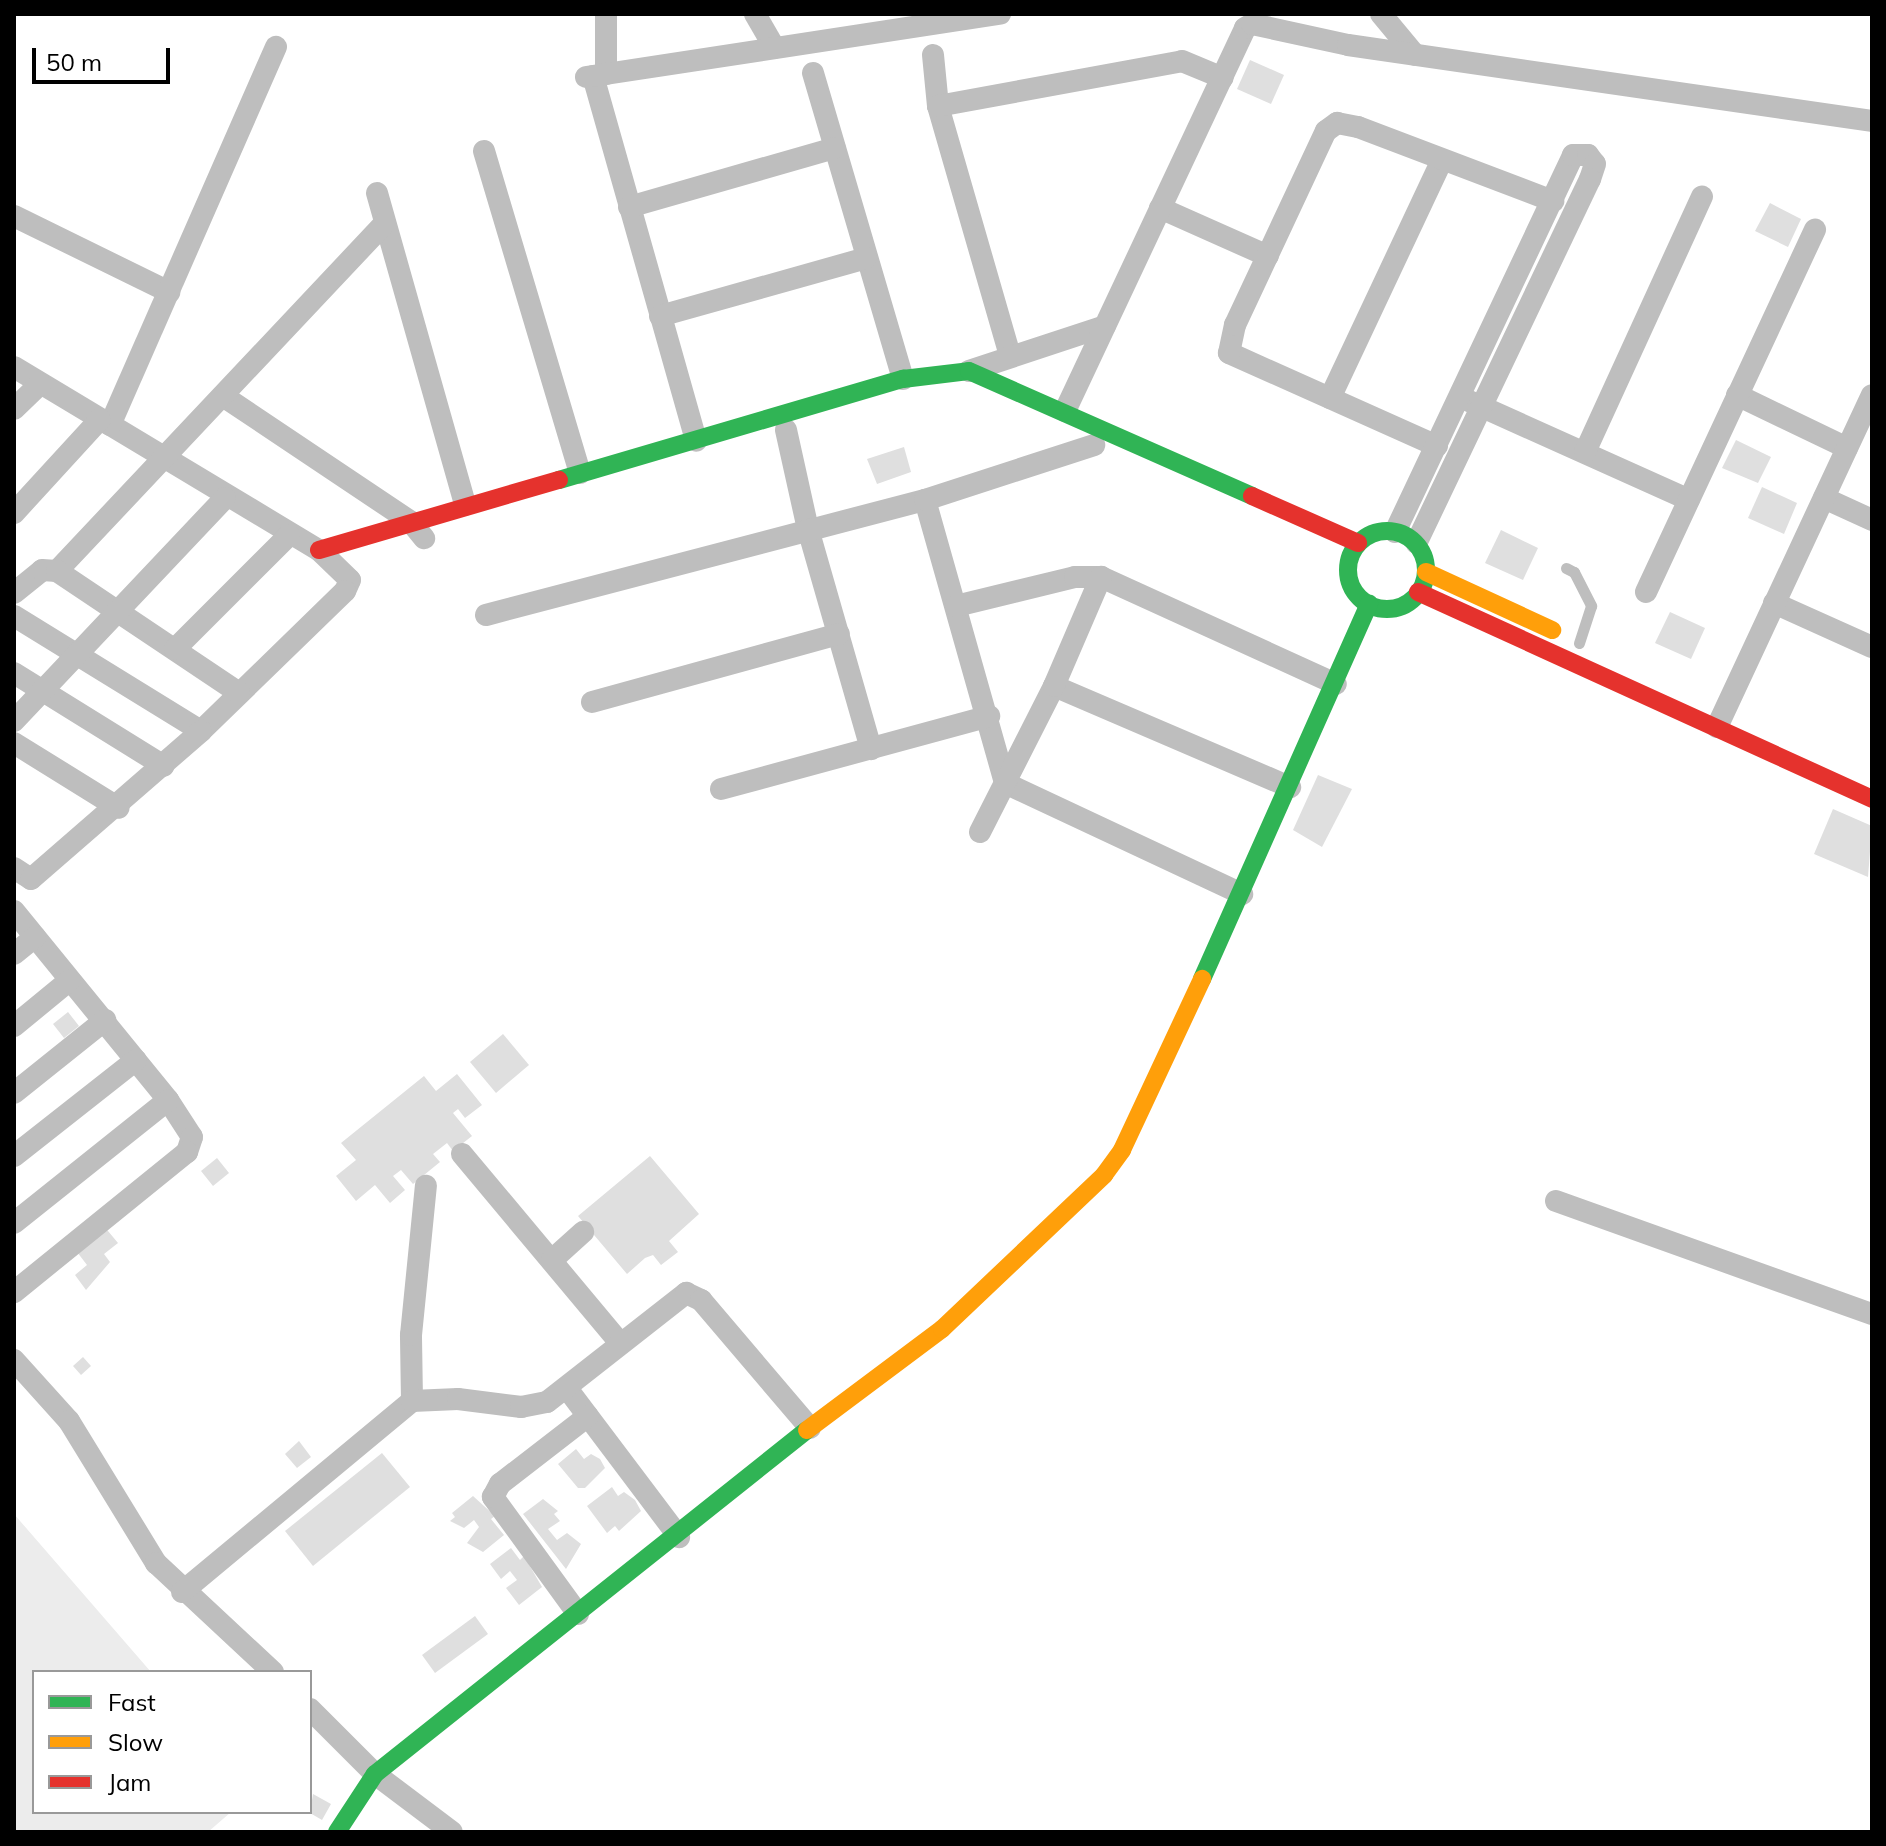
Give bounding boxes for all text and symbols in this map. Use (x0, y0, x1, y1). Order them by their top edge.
scale bar (36, 32, 174, 82)
text: 50 m (46, 47, 102, 77)
legend (32, 1670, 312, 1814)
text: Fast (108, 1687, 156, 1717)
text: Slow (108, 1727, 163, 1757)
text: Jam (108, 1767, 151, 1797)

